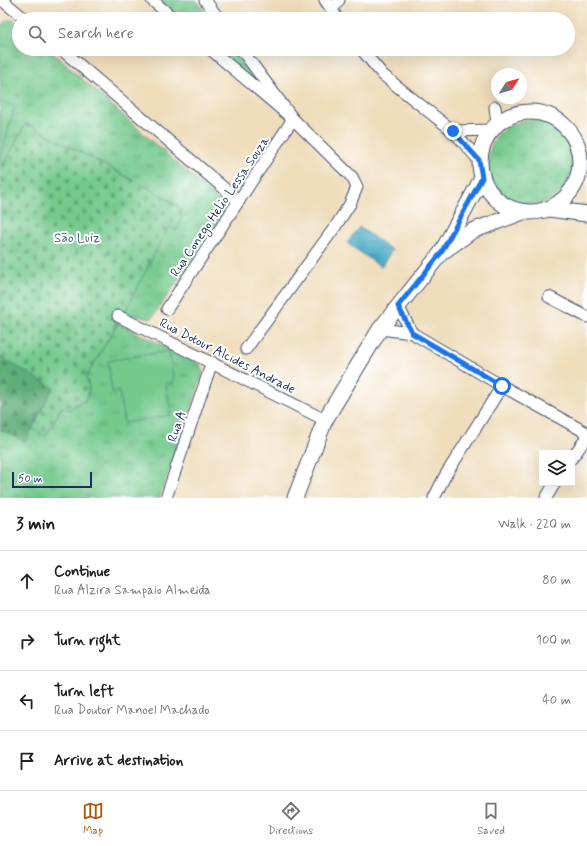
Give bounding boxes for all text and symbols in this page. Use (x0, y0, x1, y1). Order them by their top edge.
search box (12, 12, 575, 56)
icon: search (26, 23, 48, 45)
text: Search here (58, 24, 134, 44)
north arrow (491, 68, 527, 104)
route end (444, 122, 462, 140)
street label: Rua Conego Helio Lessa Souza (167, 133, 275, 281)
park label: São Luiz (54, 230, 100, 247)
street label: Rua Dotour Alcides Andrade (156, 315, 298, 398)
route start (493, 377, 511, 395)
street label: Rua A (164, 409, 191, 444)
map controls (539, 450, 575, 486)
button: layers (539, 450, 575, 486)
scale bar (12, 470, 92, 489)
text: 50 m (18, 472, 43, 486)
text: 3 min (16, 513, 55, 535)
text: Walk · 220 m (498, 516, 571, 533)
text: Continue (54, 562, 110, 582)
icon: ahead (16, 570, 38, 592)
text: 80 m (542, 572, 571, 589)
text: Rua Alzira Sampaio Almeida (54, 582, 211, 599)
icon: right (16, 630, 38, 652)
text: Turn right (54, 631, 121, 651)
text: 100 m (536, 632, 571, 649)
text: Turn left (54, 682, 114, 702)
icon: left (16, 690, 38, 712)
text: 40 m (542, 692, 571, 709)
text: Rua Doutor Manoel Machado (54, 702, 210, 719)
icon: arrive (16, 750, 38, 772)
text: Arrive at destination (54, 751, 183, 771)
tab: Map (82, 800, 104, 838)
tab: Directions (268, 800, 313, 838)
tab: Saved (477, 800, 505, 838)

